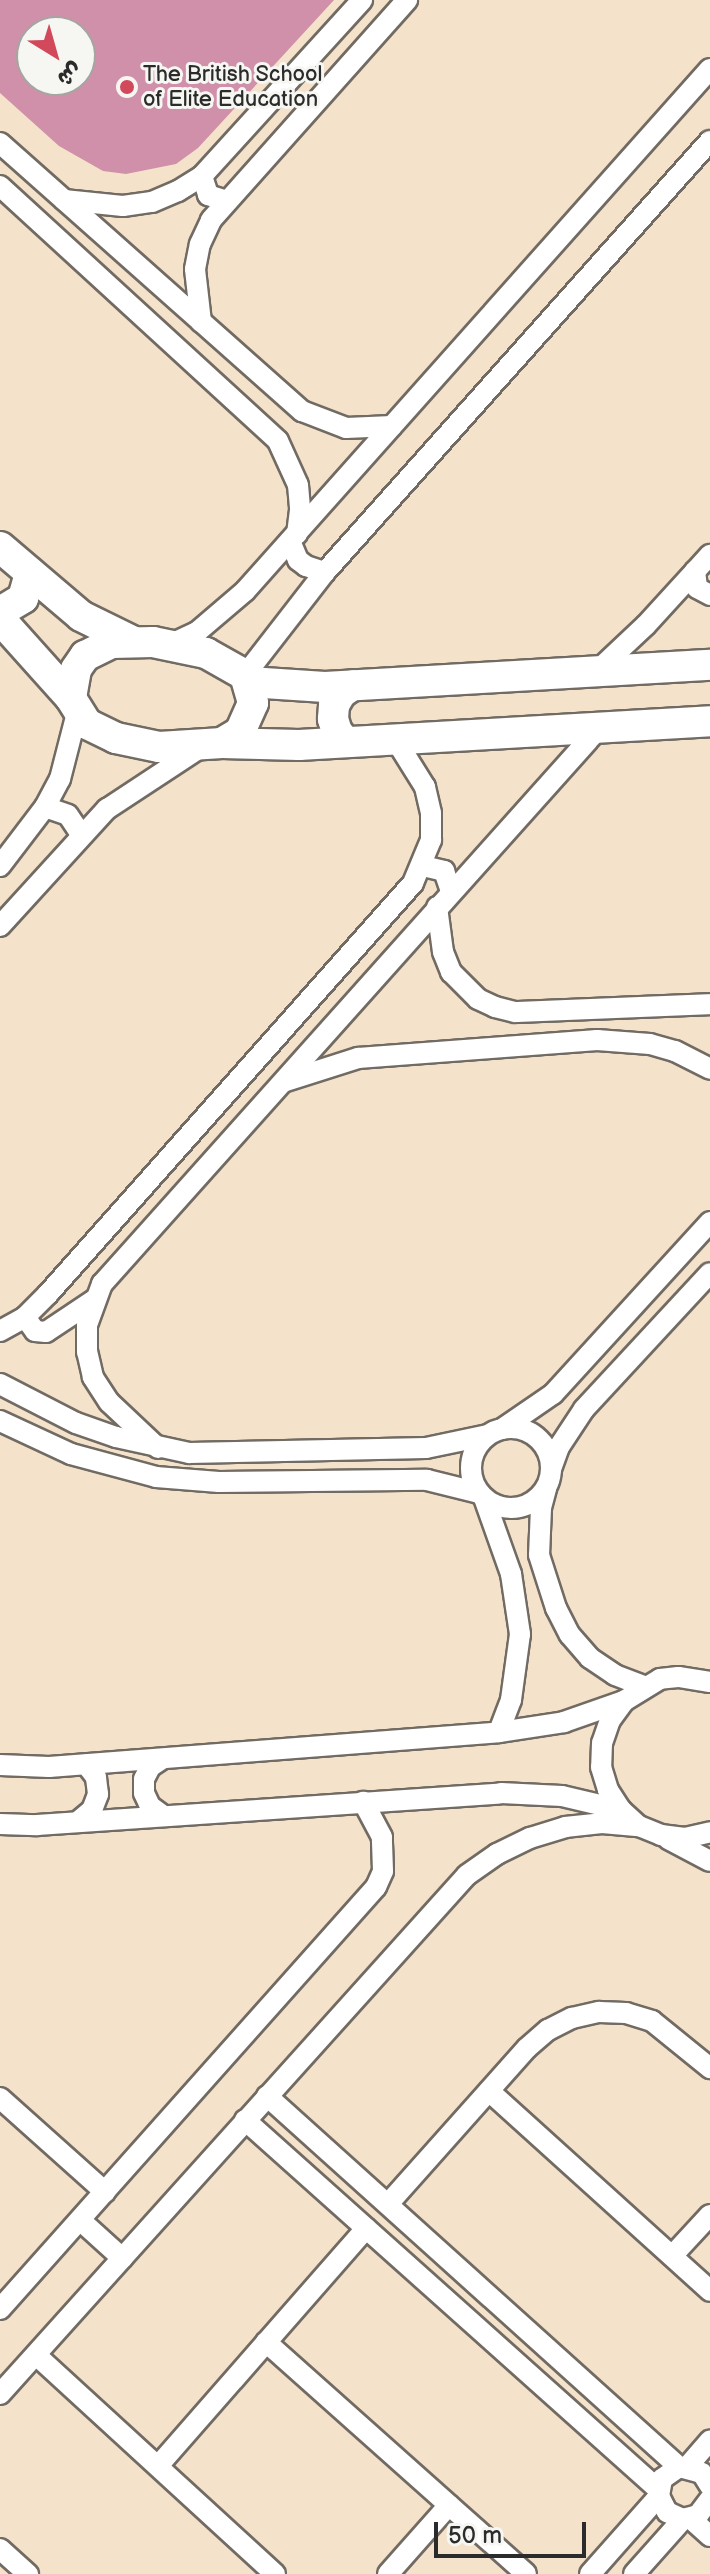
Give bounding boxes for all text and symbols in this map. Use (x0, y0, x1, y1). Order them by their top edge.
north arrow (16, 16, 96, 96)
text: ش (52, 56, 87, 92)
place label: The British School of Elite Education (143, 61, 323, 112)
marker: The British School of Elite Education (118, 78, 136, 96)
scale bar (438, 2506, 590, 2556)
text: 50 m (448, 2521, 502, 2550)

